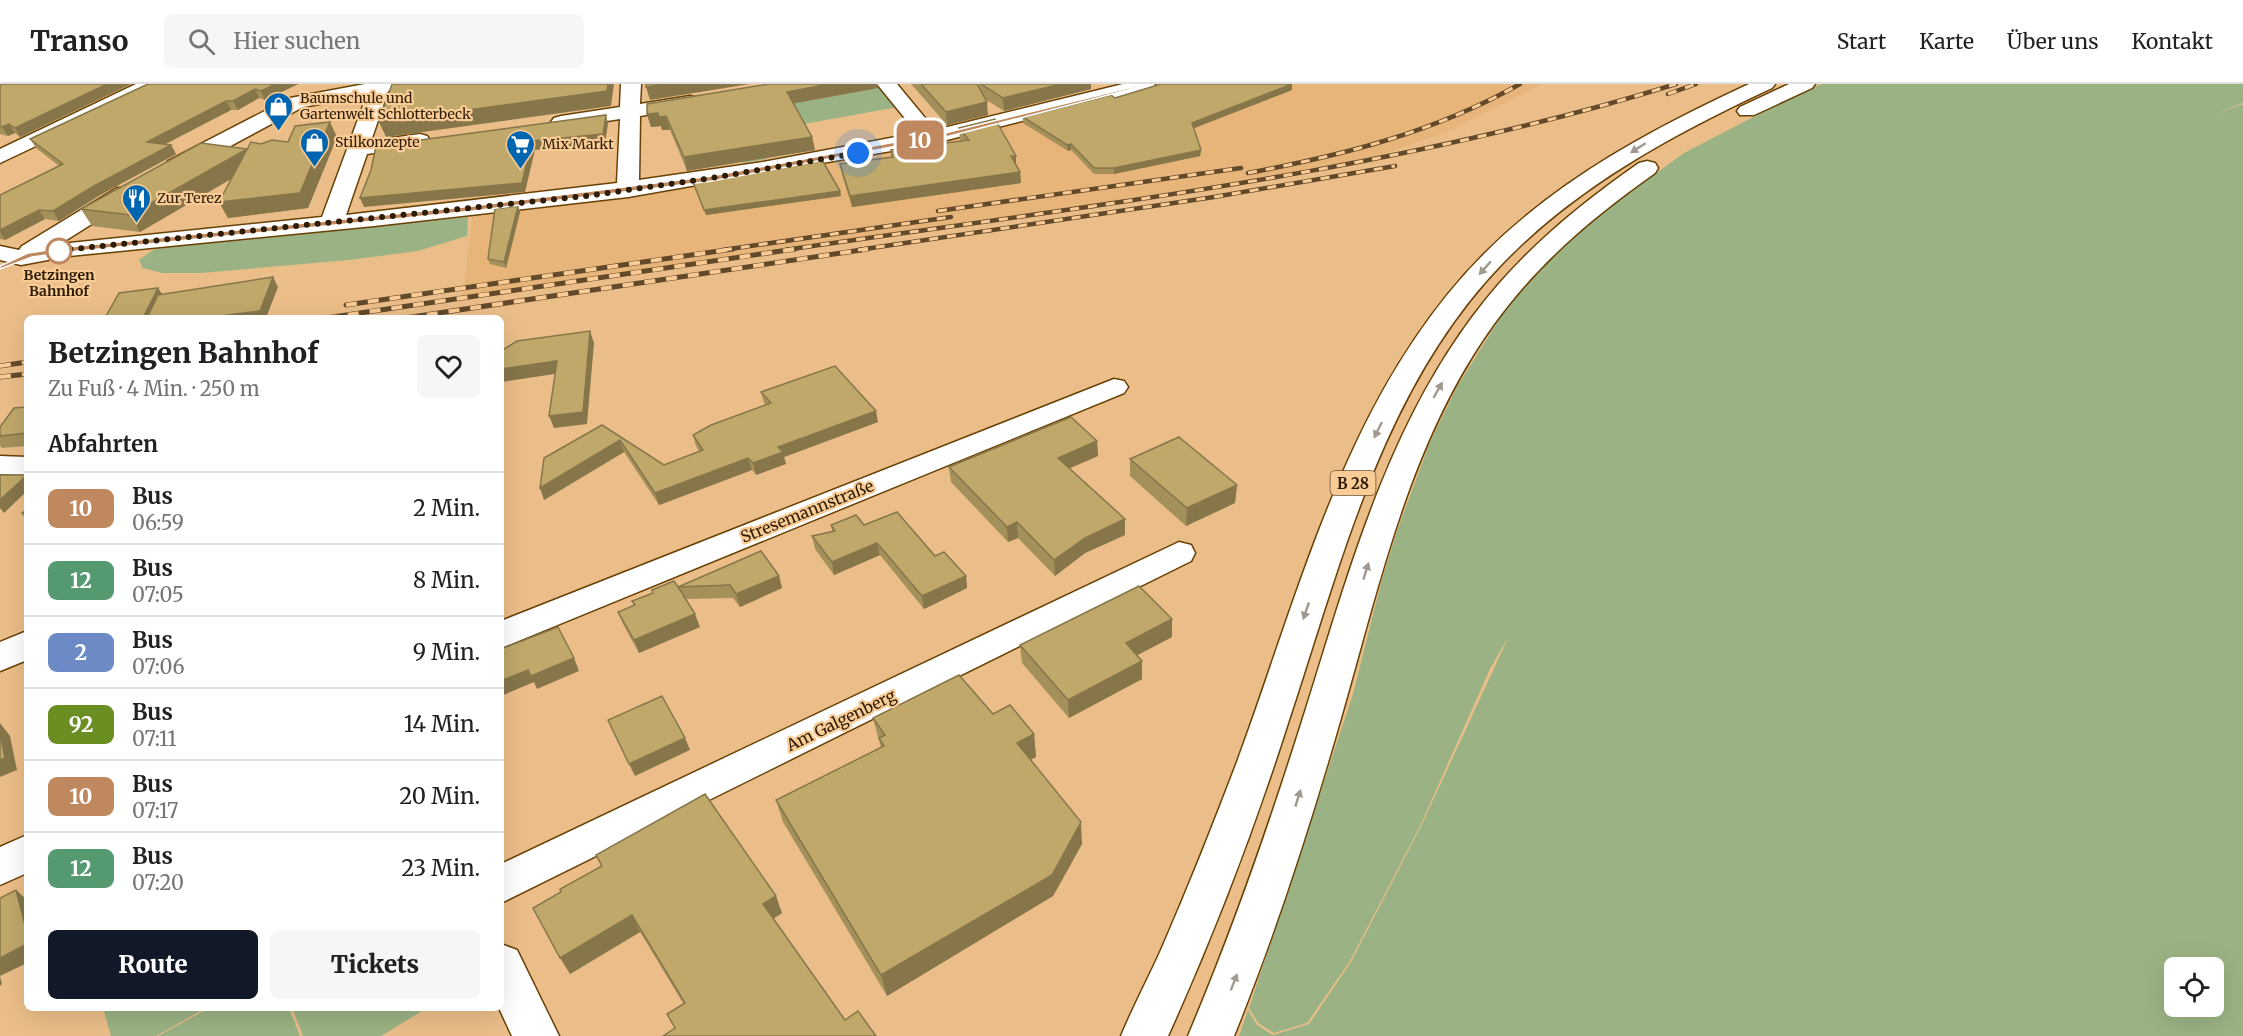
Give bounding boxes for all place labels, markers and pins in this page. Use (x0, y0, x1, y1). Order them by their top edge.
place label: Baumschule und Gartenwelt Schlotterbeck (300, 89, 471, 123)
shop icon: Baumschule und Gartenwelt Schlotterbeck (263, 90, 295, 132)
shop icon: Stilkonzepte (298, 126, 330, 168)
supermarket icon: Mix Markt (505, 128, 537, 170)
place label: Stilkonzepte (335, 133, 420, 151)
place label: Mix Markt (542, 135, 614, 153)
restaurant icon: Zur Terez (120, 182, 152, 224)
place label: Zur Terez (157, 189, 222, 207)
marker: Betzingen Bahnhof (46, 238, 72, 264)
place label: Betzingen Bahnhof (24, 266, 95, 300)

